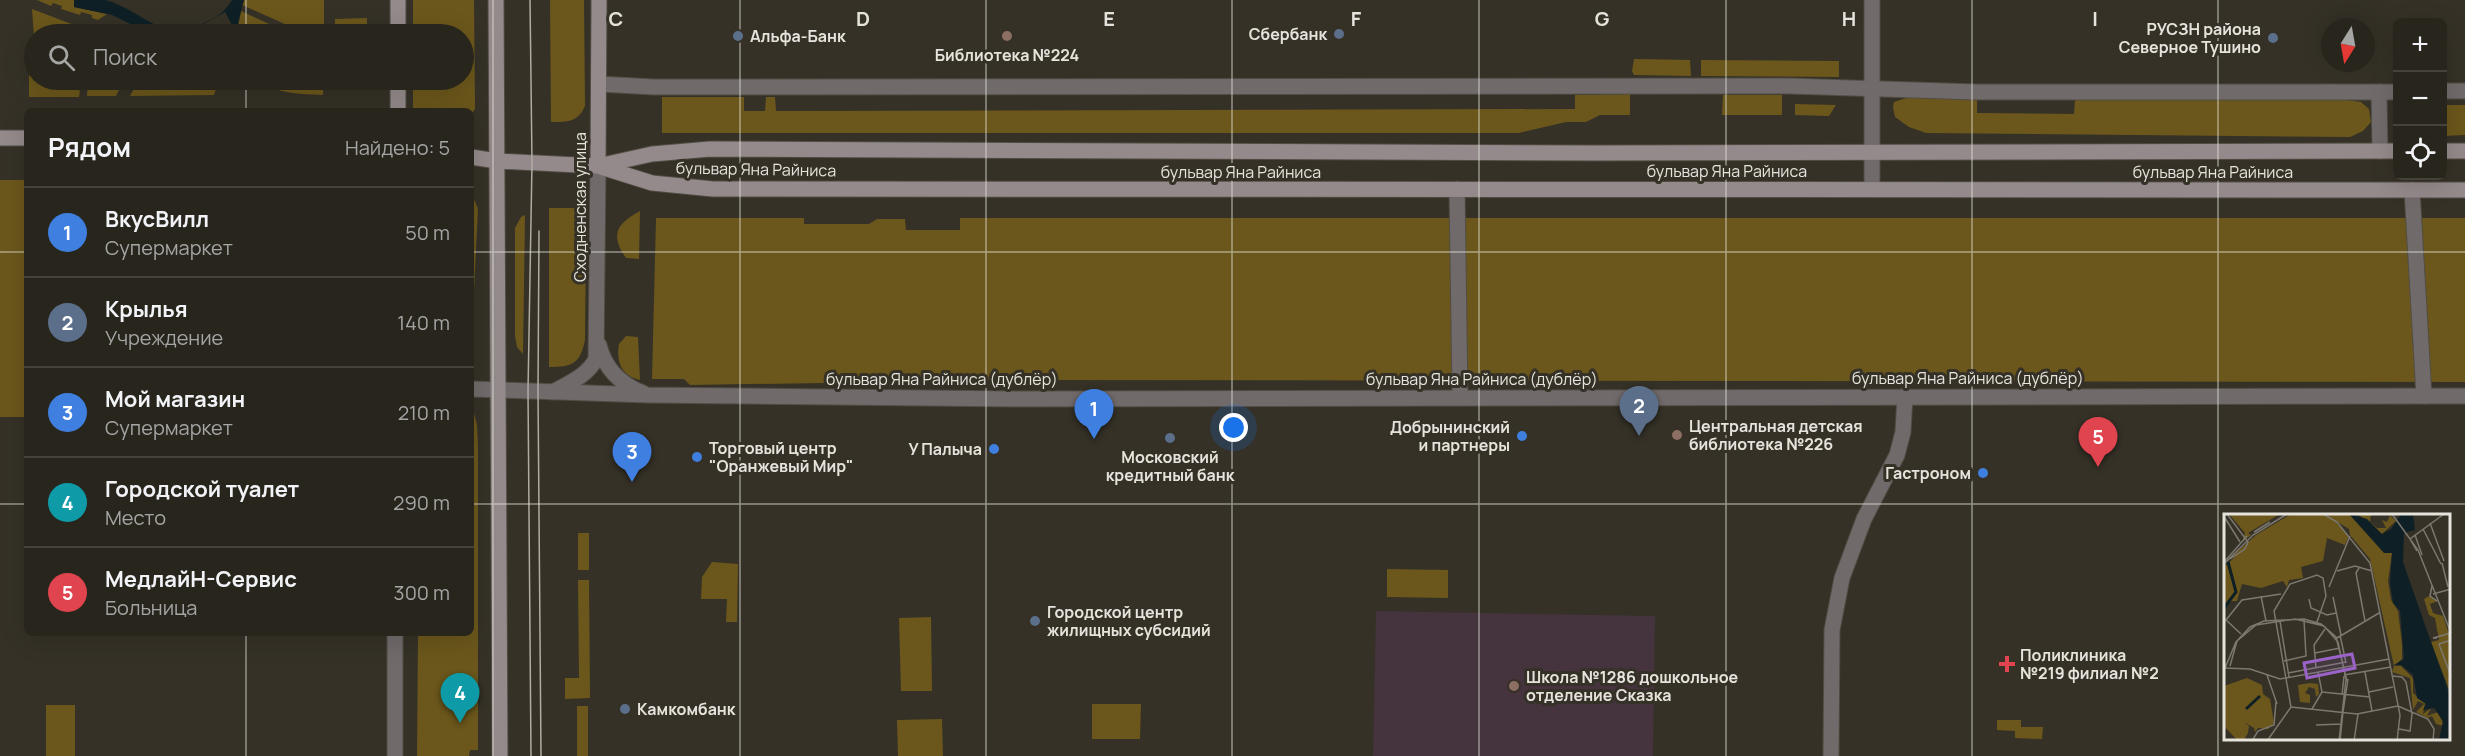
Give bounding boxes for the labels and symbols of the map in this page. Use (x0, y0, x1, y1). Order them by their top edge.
text: C (609, 5, 623, 32)
text: D (856, 5, 870, 32)
text: E (1103, 5, 1115, 32)
text: F (1351, 5, 1362, 32)
text: G (1595, 5, 1610, 32)
text: H (1842, 5, 1856, 32)
text: I (2092, 5, 2098, 32)
place label: РУСЗН района Северное Тушино (2119, 18, 2261, 58)
north arrow (2321, 18, 2375, 72)
place label: Сбербанк (1249, 23, 1327, 45)
place label: Альфа-Банк (750, 25, 846, 47)
marker: Сбербанк (1332, 27, 1346, 41)
marker: Альфа-Банк (731, 29, 745, 43)
marker: Библиотека №224 (1000, 29, 1014, 43)
marker: РУСЗН района Северное Тушино (2266, 31, 2280, 45)
place label: Библиотека №224 (935, 44, 1079, 66)
street label: Сходненская улица (569, 132, 591, 282)
street label: бульвар Яна Райниса (676, 157, 836, 181)
street label: бульвар Яна Райниса (1647, 160, 1807, 182)
street label: бульвар Яна Райниса (1161, 161, 1321, 183)
street label: бульвар Яна Райниса (2133, 161, 2293, 183)
street label: бульвар Яна Райниса (дублёр) (1852, 367, 2084, 389)
street label: бульвар Яна Райниса (дублёр) (826, 368, 1058, 390)
street label: бульвар Яна Райниса (дублёр) (1366, 368, 1598, 390)
pin: 2 (1620, 386, 1658, 436)
pin: 1 (1074, 390, 1114, 439)
your location (1219, 413, 1248, 442)
place label: Центральная детская библиотека №226 (1689, 415, 1863, 455)
place label: Добрынинский и партнеры (1390, 416, 1510, 456)
pin: 5 (2078, 418, 2118, 467)
marker: Центральная детская библиотека №226 (1670, 428, 1684, 442)
marker: Добрынинский и партнеры (1515, 429, 1529, 443)
marker: Московский кредитный банк (1163, 431, 1177, 445)
pin: 3 (612, 432, 652, 482)
place label: Торговый центр "Оранжевый Мир" (709, 437, 854, 477)
place label: У Палыча (909, 438, 982, 460)
marker: У Палыча (987, 442, 1001, 456)
place label: Московский кредитный банк (1106, 446, 1235, 486)
marker: Торговый центр "Оранжевый Мир" (690, 450, 704, 464)
place label: Гастроном (1885, 462, 1971, 484)
marker: Гастроном (1976, 466, 1990, 480)
inset map (2224, 514, 2450, 741)
place label: Городской центр жилищных субсидий (1047, 601, 1211, 641)
marker: Городской центр жилищных субсидий (1028, 614, 1042, 628)
place label: Поликлиника №219 филиал №2 (2020, 644, 2159, 684)
marker: Поликлиника №219 филиал №2 (1998, 655, 2016, 673)
place label: Школа №1286 дошкольное отделение Сказка (1526, 666, 1739, 706)
pin: 4 (440, 674, 480, 723)
marker: Школа №1286 дошкольное отделение Сказка (1507, 679, 1521, 693)
place label: Камкомбанк (637, 698, 736, 720)
marker: Камкомбанк (618, 702, 632, 716)

